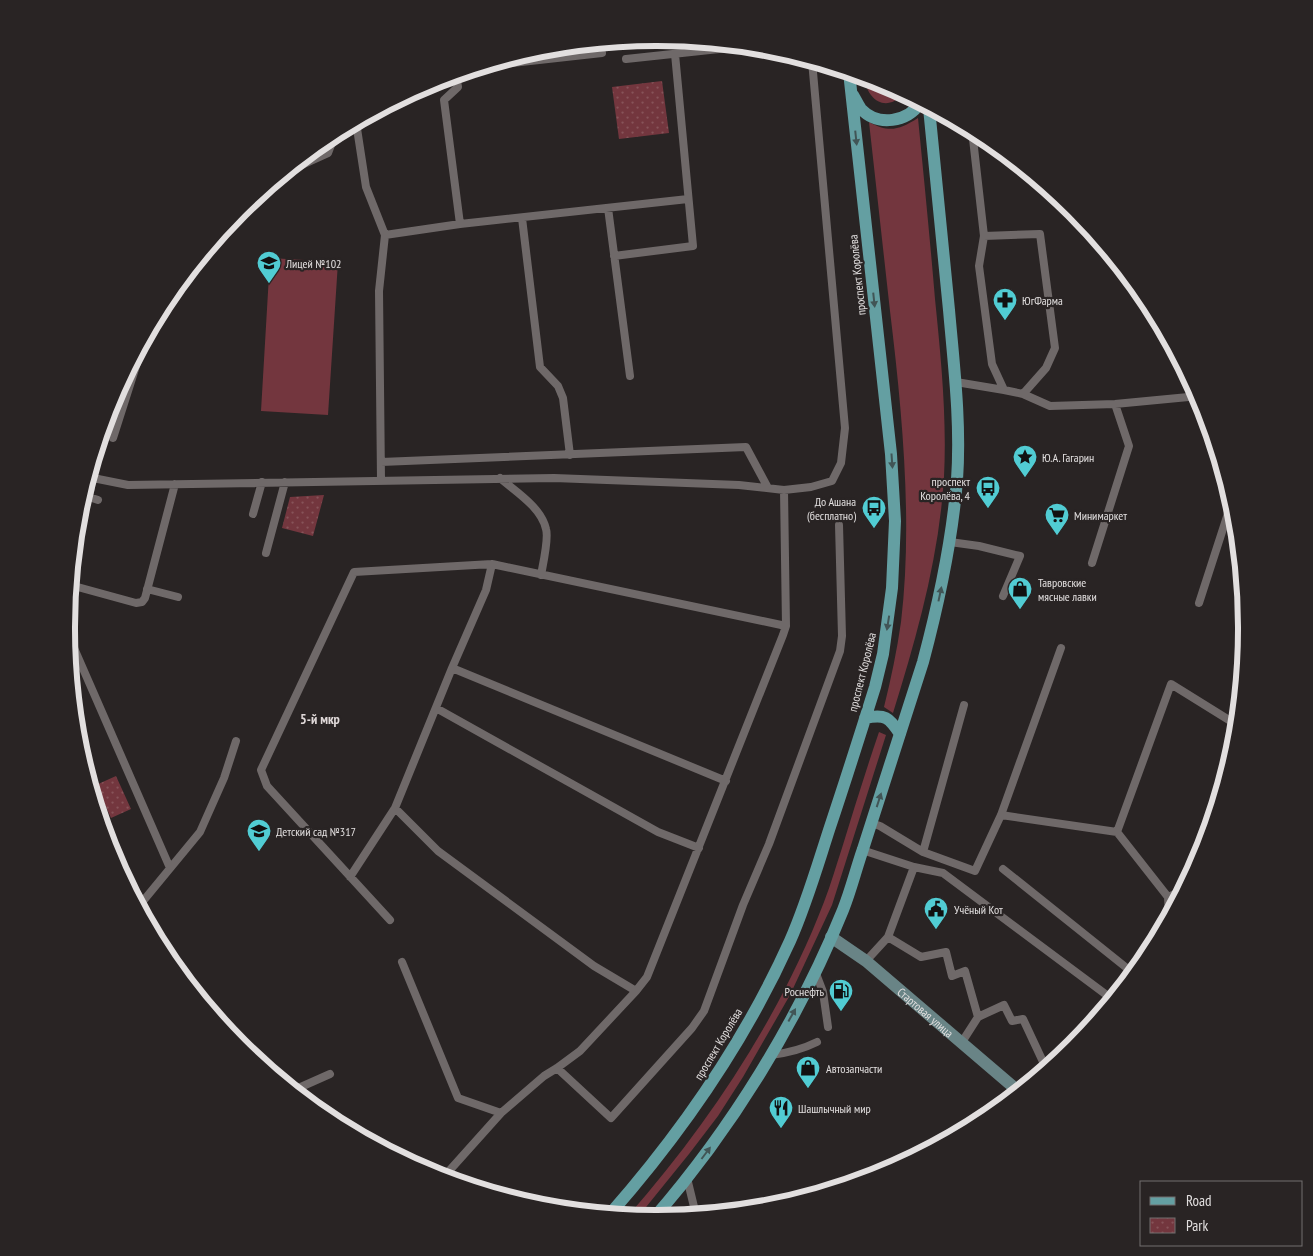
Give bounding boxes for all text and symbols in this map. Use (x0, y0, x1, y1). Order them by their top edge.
one-way arrow (852, 131, 860, 147)
street label: проспект Королёва (845, 234, 869, 316)
school or university icon: Лицей №102 (256, 250, 282, 284)
place label: Лицей №102 (285, 256, 341, 271)
pharmacy icon: ЮгФарма (992, 287, 1018, 321)
one-way arrow (870, 292, 878, 308)
place label: ЮгФарма (1022, 293, 1063, 308)
place icon: Ю.А. Гагарин (1012, 444, 1038, 478)
place label: Ю.А. Гагарин (1042, 450, 1094, 465)
one-way arrow (888, 454, 896, 470)
place label: проспект Королёва, 4 (920, 474, 971, 503)
bus stop icon: проспект Королёва, 4 (975, 475, 1001, 509)
place label: До Ашана (бесплатно) (807, 494, 856, 523)
bus stop icon: До Ашана (бесплатно) (861, 495, 887, 529)
supermarket icon: Минимаркет (1044, 502, 1070, 536)
place label: Минимаркет (1074, 508, 1127, 523)
place label: Тавровские мясные лавки (1038, 575, 1097, 604)
shop icon: Тавровские мясные лавки (1007, 576, 1033, 610)
one-way arrow (936, 587, 944, 602)
one-way arrow (883, 616, 891, 632)
street label: проспект Королёва (845, 631, 879, 713)
district label: 5-й мкр (300, 710, 340, 728)
one-way arrow (875, 792, 883, 807)
school or university icon: Детский сад №317 (246, 818, 272, 852)
place label: Детский сад №317 (276, 824, 356, 839)
public building icon: Учёный Кот (923, 896, 949, 930)
place label: Учёный Кот (954, 902, 1003, 917)
fuel station icon: Роснефть (828, 978, 854, 1012)
place label: Роснефть (785, 984, 824, 999)
street label: Стартовая улица (895, 984, 957, 1040)
street label: проспект Королёва (691, 1005, 745, 1083)
one-way arrow (788, 1009, 797, 1022)
shop icon: Автозапчасти (795, 1055, 821, 1089)
place label: Автозапчасти (826, 1061, 882, 1076)
restaurant icon: Шашлычный мир (768, 1095, 794, 1129)
place label: Шашлычный мир (798, 1101, 871, 1116)
one-way arrow (700, 1146, 710, 1159)
legend (1140, 1181, 1303, 1246)
text: Road (1186, 1191, 1212, 1210)
text: Park (1186, 1216, 1208, 1235)

